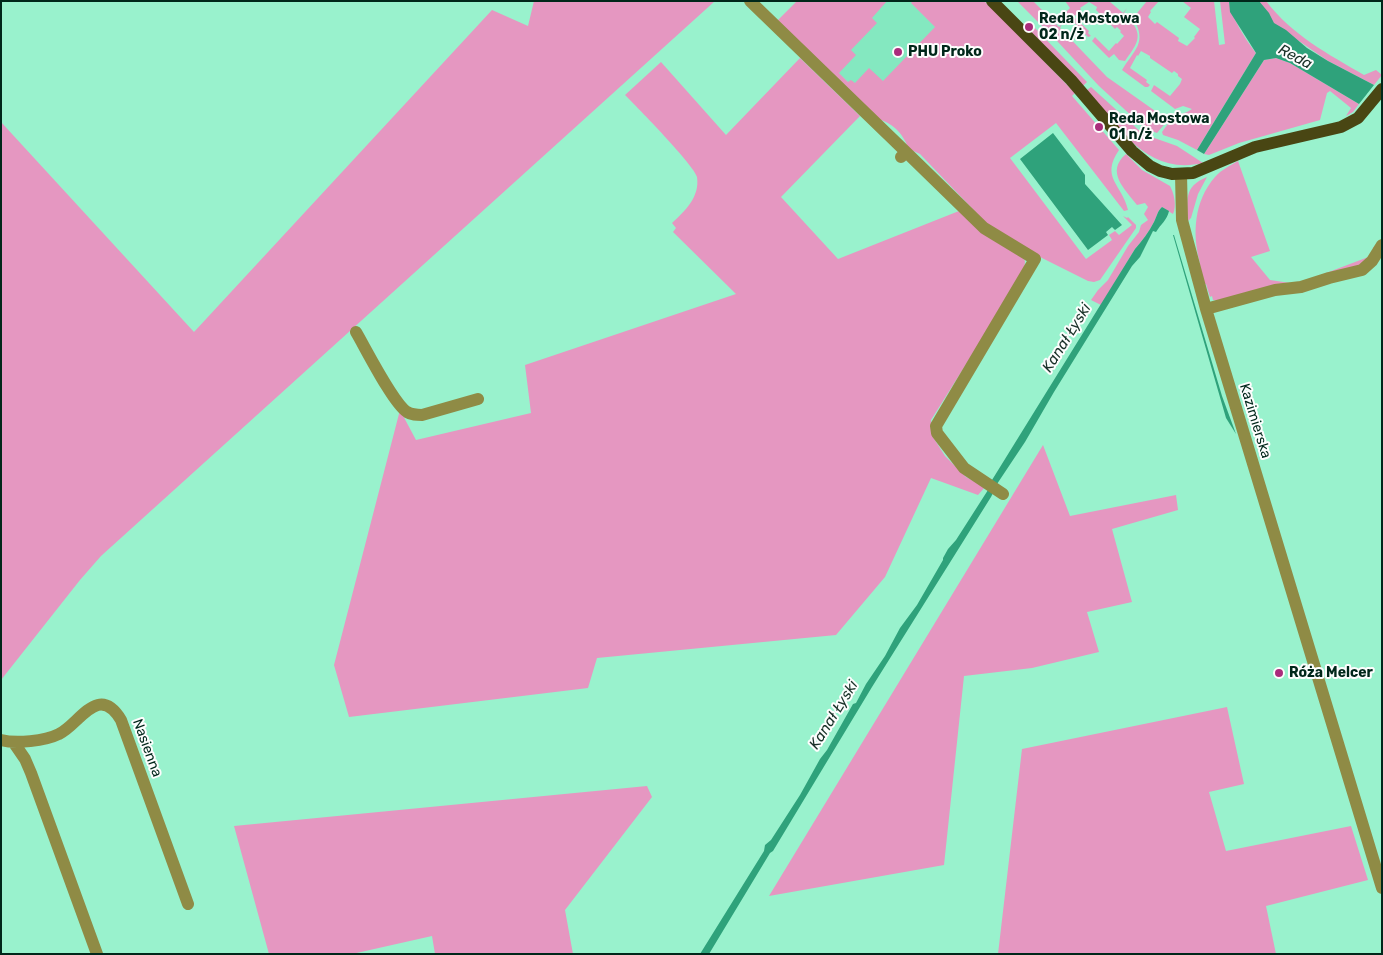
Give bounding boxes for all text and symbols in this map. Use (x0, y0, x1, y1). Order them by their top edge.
place label: Reda Mostowa 02 n/ż (1039, 11, 1139, 44)
marker: Reda Mostowa 02 n/ż (1023, 21, 1035, 33)
water label: Reda (1275, 41, 1315, 73)
place label: PHU Proko (908, 44, 982, 60)
marker: PHU Proko (892, 46, 904, 58)
place label: Reda Mostowa 01 n/ż (1109, 111, 1209, 144)
marker: Reda Mostowa 01 n/ż (1093, 121, 1105, 133)
water label: Kanał Łyski (1039, 300, 1095, 376)
street label: Kazimierska (1236, 381, 1274, 461)
place label: Róża Melcer (1289, 665, 1373, 681)
marker: Róża Melcer (1273, 667, 1285, 679)
water label: Kanał Łyski (806, 677, 862, 753)
street label: Nasienna (129, 717, 165, 779)

